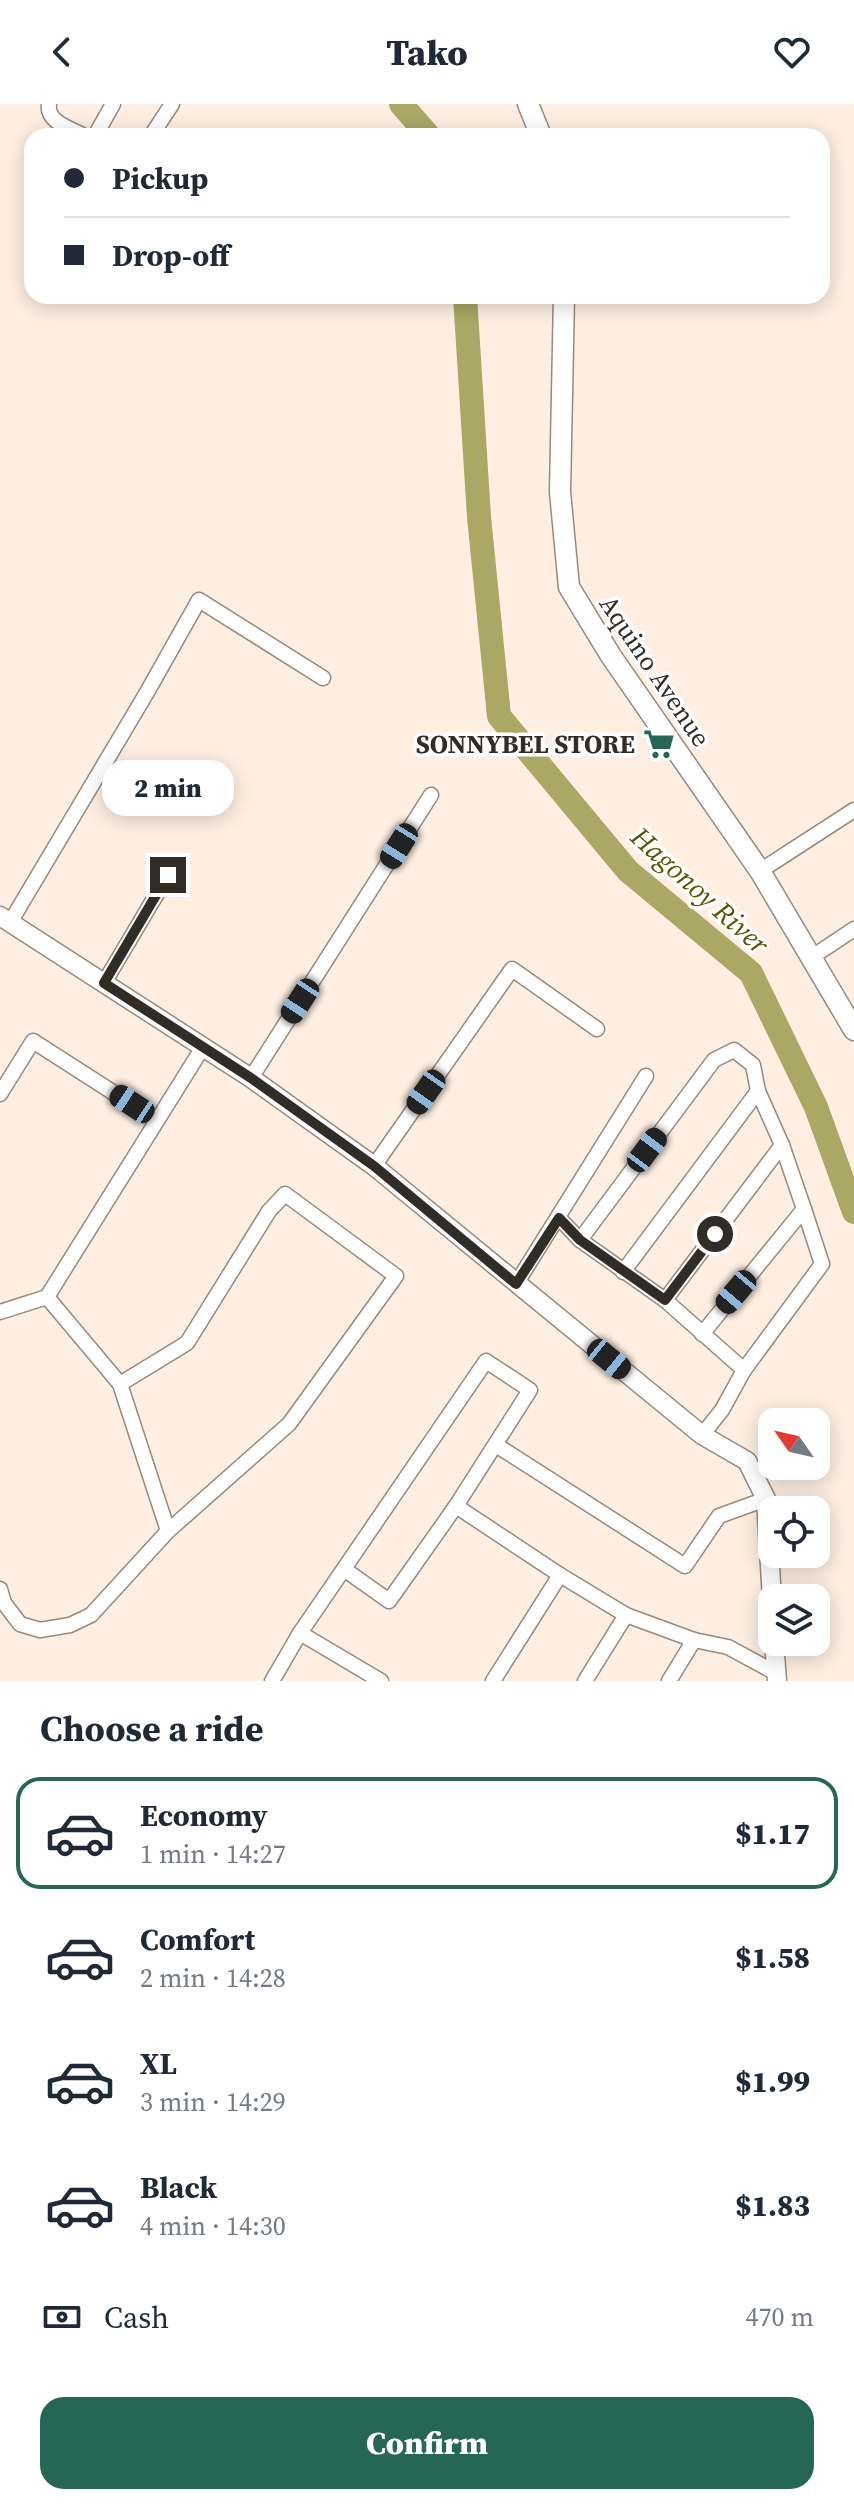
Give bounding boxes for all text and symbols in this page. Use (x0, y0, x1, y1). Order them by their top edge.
text: Tako (386, 28, 468, 77)
icon: back (40, 30, 84, 74)
icon: heart (770, 30, 814, 74)
text: Pickup (112, 158, 208, 199)
text: Drop-off (112, 235, 230, 276)
street label: Aquino Avenue (591, 588, 719, 754)
place label: SONNYBEL STORE (416, 726, 635, 762)
supermarket icon: SONNYBEL STORE (642, 727, 676, 761)
callout: 2 min (102, 759, 234, 815)
text: 2 min (134, 770, 202, 806)
water label: Hagonoy River (622, 817, 778, 963)
car (376, 819, 422, 873)
route end (150, 857, 186, 893)
car (277, 974, 323, 1028)
car (402, 1065, 450, 1119)
car (105, 1081, 159, 1127)
car (623, 1124, 671, 1176)
route start (697, 1216, 733, 1252)
car (711, 1266, 761, 1318)
car (583, 1335, 635, 1383)
north arrow (758, 1408, 830, 1480)
map controls (758, 1408, 830, 1656)
button: locate (758, 1496, 830, 1568)
button: layers (758, 1584, 830, 1656)
text: Choose a ride (40, 1704, 263, 1753)
text: Economy (140, 1795, 268, 1836)
icon: car (44, 1797, 116, 1869)
text: $1.17 (735, 1813, 810, 1854)
text: 1 min · 14:27 (140, 1836, 286, 1872)
text: Comfort (140, 1919, 255, 1960)
icon: car (44, 1921, 116, 1993)
text: $1.58 (735, 1937, 810, 1978)
text: 2 min · 14:28 (140, 1960, 286, 1996)
text: XL (140, 2043, 177, 2084)
icon: car (44, 2045, 116, 2117)
text: $1.99 (735, 2061, 810, 2102)
text: 3 min · 14:29 (140, 2084, 286, 2120)
text: Black (140, 2167, 217, 2208)
icon: car (44, 2169, 116, 2241)
text: $1.83 (735, 2185, 810, 2226)
text: 4 min · 14:30 (140, 2208, 286, 2244)
icon: cash (40, 2295, 84, 2339)
text: Cash (104, 2297, 169, 2338)
text: 470 m (746, 2299, 814, 2335)
button: Confirm (40, 2397, 814, 2489)

